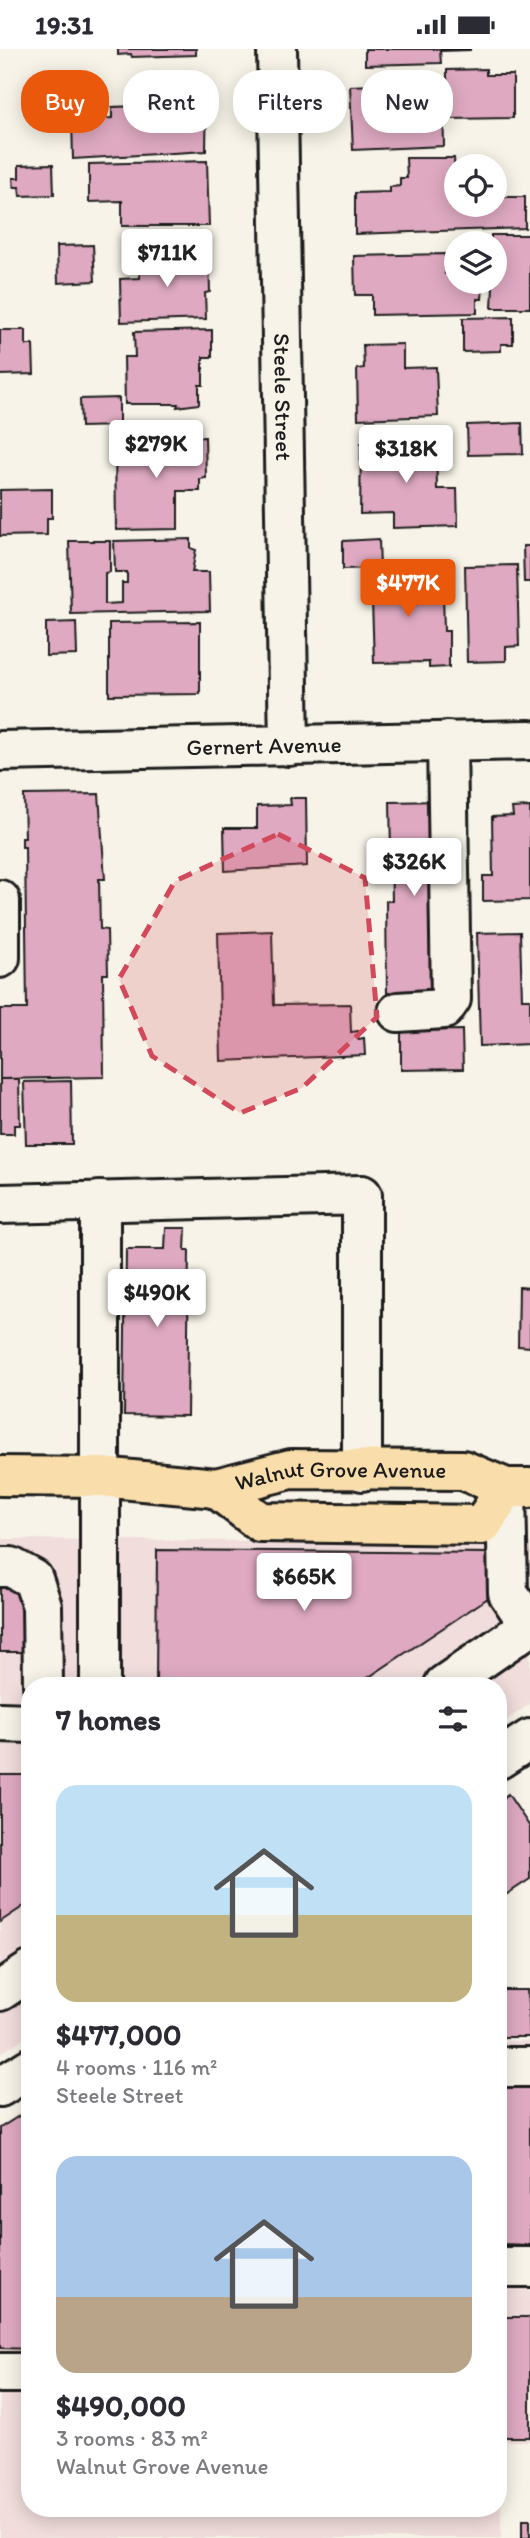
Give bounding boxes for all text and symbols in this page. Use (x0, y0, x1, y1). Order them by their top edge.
text: 19:31 (35, 9, 93, 41)
chip: Buy (21, 70, 109, 133)
chip: Rent (123, 70, 219, 133)
chip: Filters (233, 70, 347, 133)
chip: New (361, 70, 453, 133)
map controls (444, 154, 507, 294)
button: locate (444, 154, 507, 217)
pin: $711K (118, 229, 216, 289)
button: layers (444, 231, 507, 294)
text: $711K (137, 238, 197, 266)
street label: Steele Street (268, 333, 298, 461)
pin: $279K (107, 421, 205, 480)
pin: $318K (357, 425, 455, 485)
text: $279K (125, 429, 187, 457)
text: $318K (375, 434, 437, 462)
pin: $477K (359, 559, 457, 619)
text: $477K (377, 568, 440, 596)
street label: Gernert Avenue (186, 730, 342, 761)
pin: $326K (365, 839, 463, 898)
text: $326K (382, 847, 446, 875)
pin: $490K (108, 1269, 206, 1329)
text: $490K (124, 1278, 190, 1306)
street label: Walnut Grove Avenue (232, 1454, 446, 1497)
pin: $665K (255, 1553, 353, 1613)
text: $665K (273, 1562, 335, 1590)
icon: filters (434, 1700, 472, 1738)
text: 7 homes (56, 1701, 161, 1738)
icon: home (201, 1830, 327, 1956)
text: $477,000 (56, 2016, 182, 2053)
text: 4 rooms · 116 m² (56, 2053, 218, 2081)
text: Steele Street (56, 2081, 183, 2109)
icon: home (201, 2201, 327, 2327)
text: $490,000 (56, 2387, 186, 2424)
text: 3 rooms · 83 m² (56, 2424, 208, 2452)
text: Walnut Grove Avenue (56, 2452, 269, 2480)

